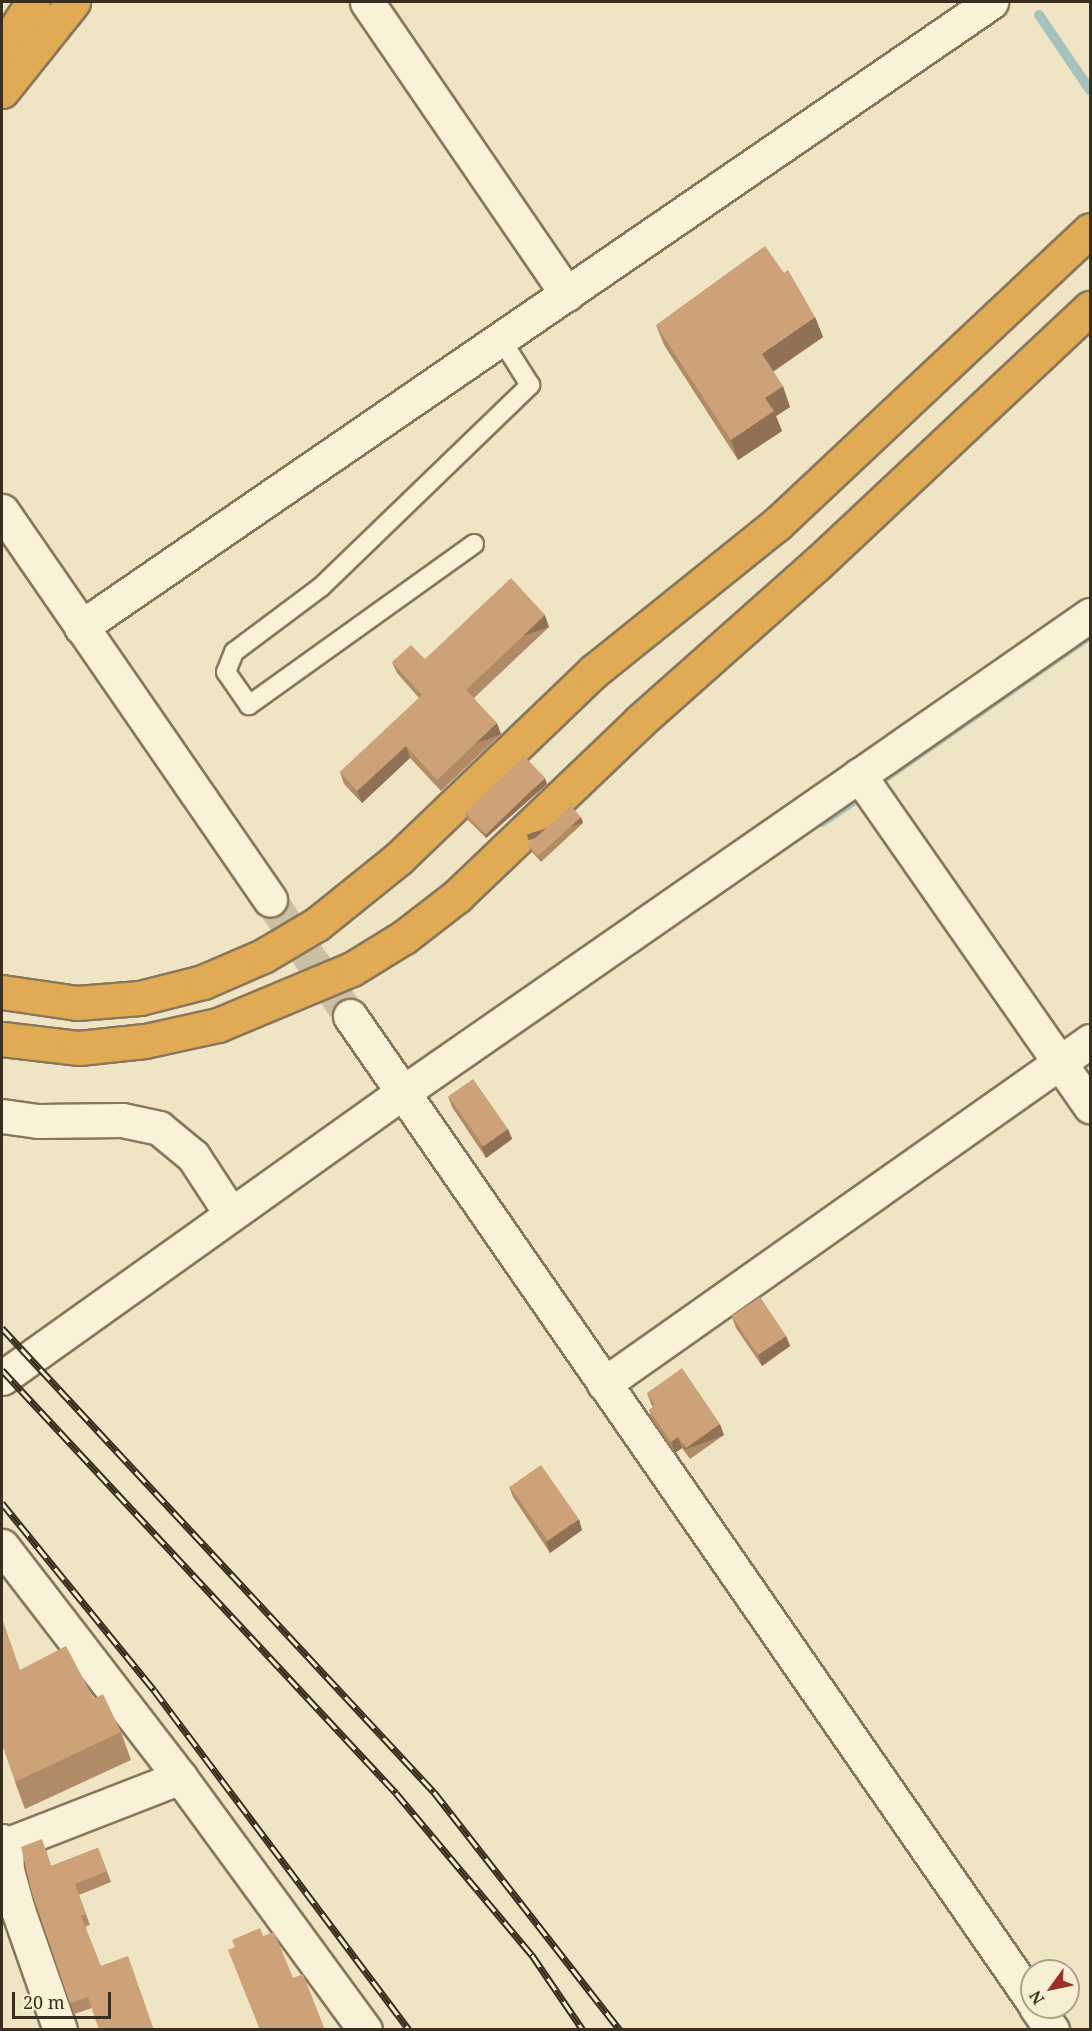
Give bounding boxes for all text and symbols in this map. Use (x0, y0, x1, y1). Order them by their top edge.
north arrow (1020, 1959, 1080, 2019)
scale bar (15, 1980, 114, 2018)
text: N (1024, 1986, 1049, 2009)
text: 20 m (23, 1990, 65, 2014)

